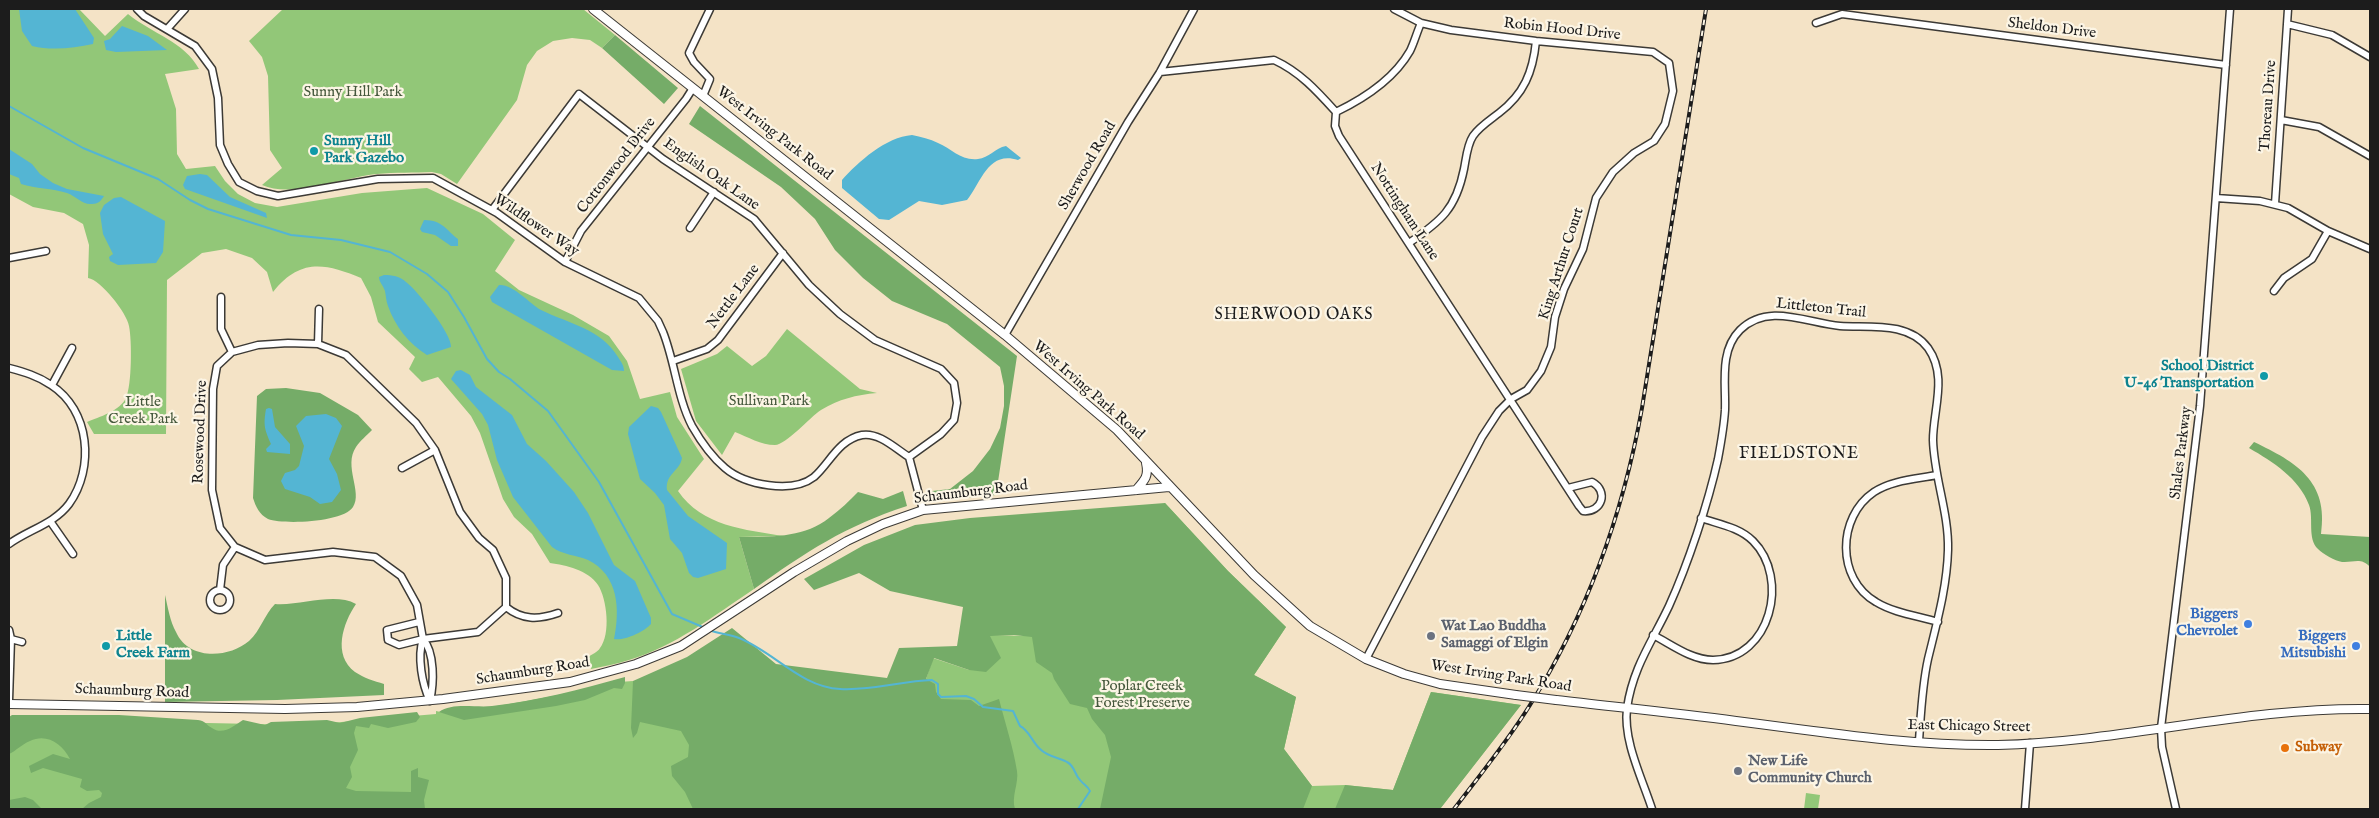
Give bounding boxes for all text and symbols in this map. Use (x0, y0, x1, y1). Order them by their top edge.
street label: Robin Hood Drive (1503, 15, 1621, 45)
street label: Sheldon Drive (2007, 15, 2097, 43)
street label: Thoreau Drive (2257, 60, 2281, 152)
street label: West Irving Park Road (713, 83, 835, 185)
park label: Sunny Hill Park (304, 84, 402, 102)
street label: Cottonwood Drive (574, 114, 660, 218)
street label: Sherwood Road (1055, 119, 1121, 213)
place label: Sunny Hill Park Gazebo (324, 133, 404, 168)
street label: English Oak Lane (659, 135, 763, 215)
marker: Sunny Hill Park Gazebo (308, 145, 320, 157)
street label: Nottingham Lane (1366, 160, 1442, 264)
street label: Wildflower Way (490, 191, 582, 261)
street label: King Arthur Court (1535, 206, 1589, 322)
street label: Nettle Lane (704, 261, 764, 333)
street label: Littleton Trail (1775, 295, 1867, 323)
district label: SHERWOOD OAKS (1213, 306, 1375, 326)
street label: West Irving Park Road (1029, 338, 1147, 444)
place label: School District U-46 Transportation (2124, 358, 2254, 393)
marker: School District U-46 Transportation (2258, 370, 2270, 382)
street label: Rosewood Drive (190, 380, 212, 484)
park label: Sullivan Park (729, 393, 809, 411)
park label: Little Creek Park (108, 394, 178, 429)
street label: Shales Parkway (2167, 405, 2197, 501)
district label: FIELDSTONE (1738, 445, 1860, 465)
street label: Schaumburg Road (913, 477, 1029, 509)
place label: Biggers Chevrolet (2176, 606, 2238, 641)
place label: Wat Lao Buddha Samaggi of Elgin (1441, 618, 1548, 653)
marker: Biggers Chevrolet (2242, 618, 2254, 630)
place label: Little Creek Farm (116, 628, 190, 663)
place label: Biggers Mitsubishi (2280, 628, 2346, 663)
marker: Wat Lao Buddha Samaggi of Elgin (1425, 630, 1437, 642)
marker: Little Creek Farm (100, 640, 112, 652)
marker: Biggers Mitsubishi (2350, 640, 2362, 652)
street label: Schaumburg Road (475, 654, 591, 690)
street label: West Irving Park Road (1430, 657, 1572, 697)
park label: Poplar Creek Forest Preserve (1094, 678, 1190, 713)
street label: Schaumburg Road (74, 681, 190, 703)
street label: East Chicago Street (1907, 717, 2031, 737)
place label: Subway (2295, 739, 2342, 757)
marker: Subway (2279, 742, 2291, 754)
place label: New Life Community Church (1748, 753, 1872, 788)
marker: New Life Community Church (1732, 765, 1744, 777)

